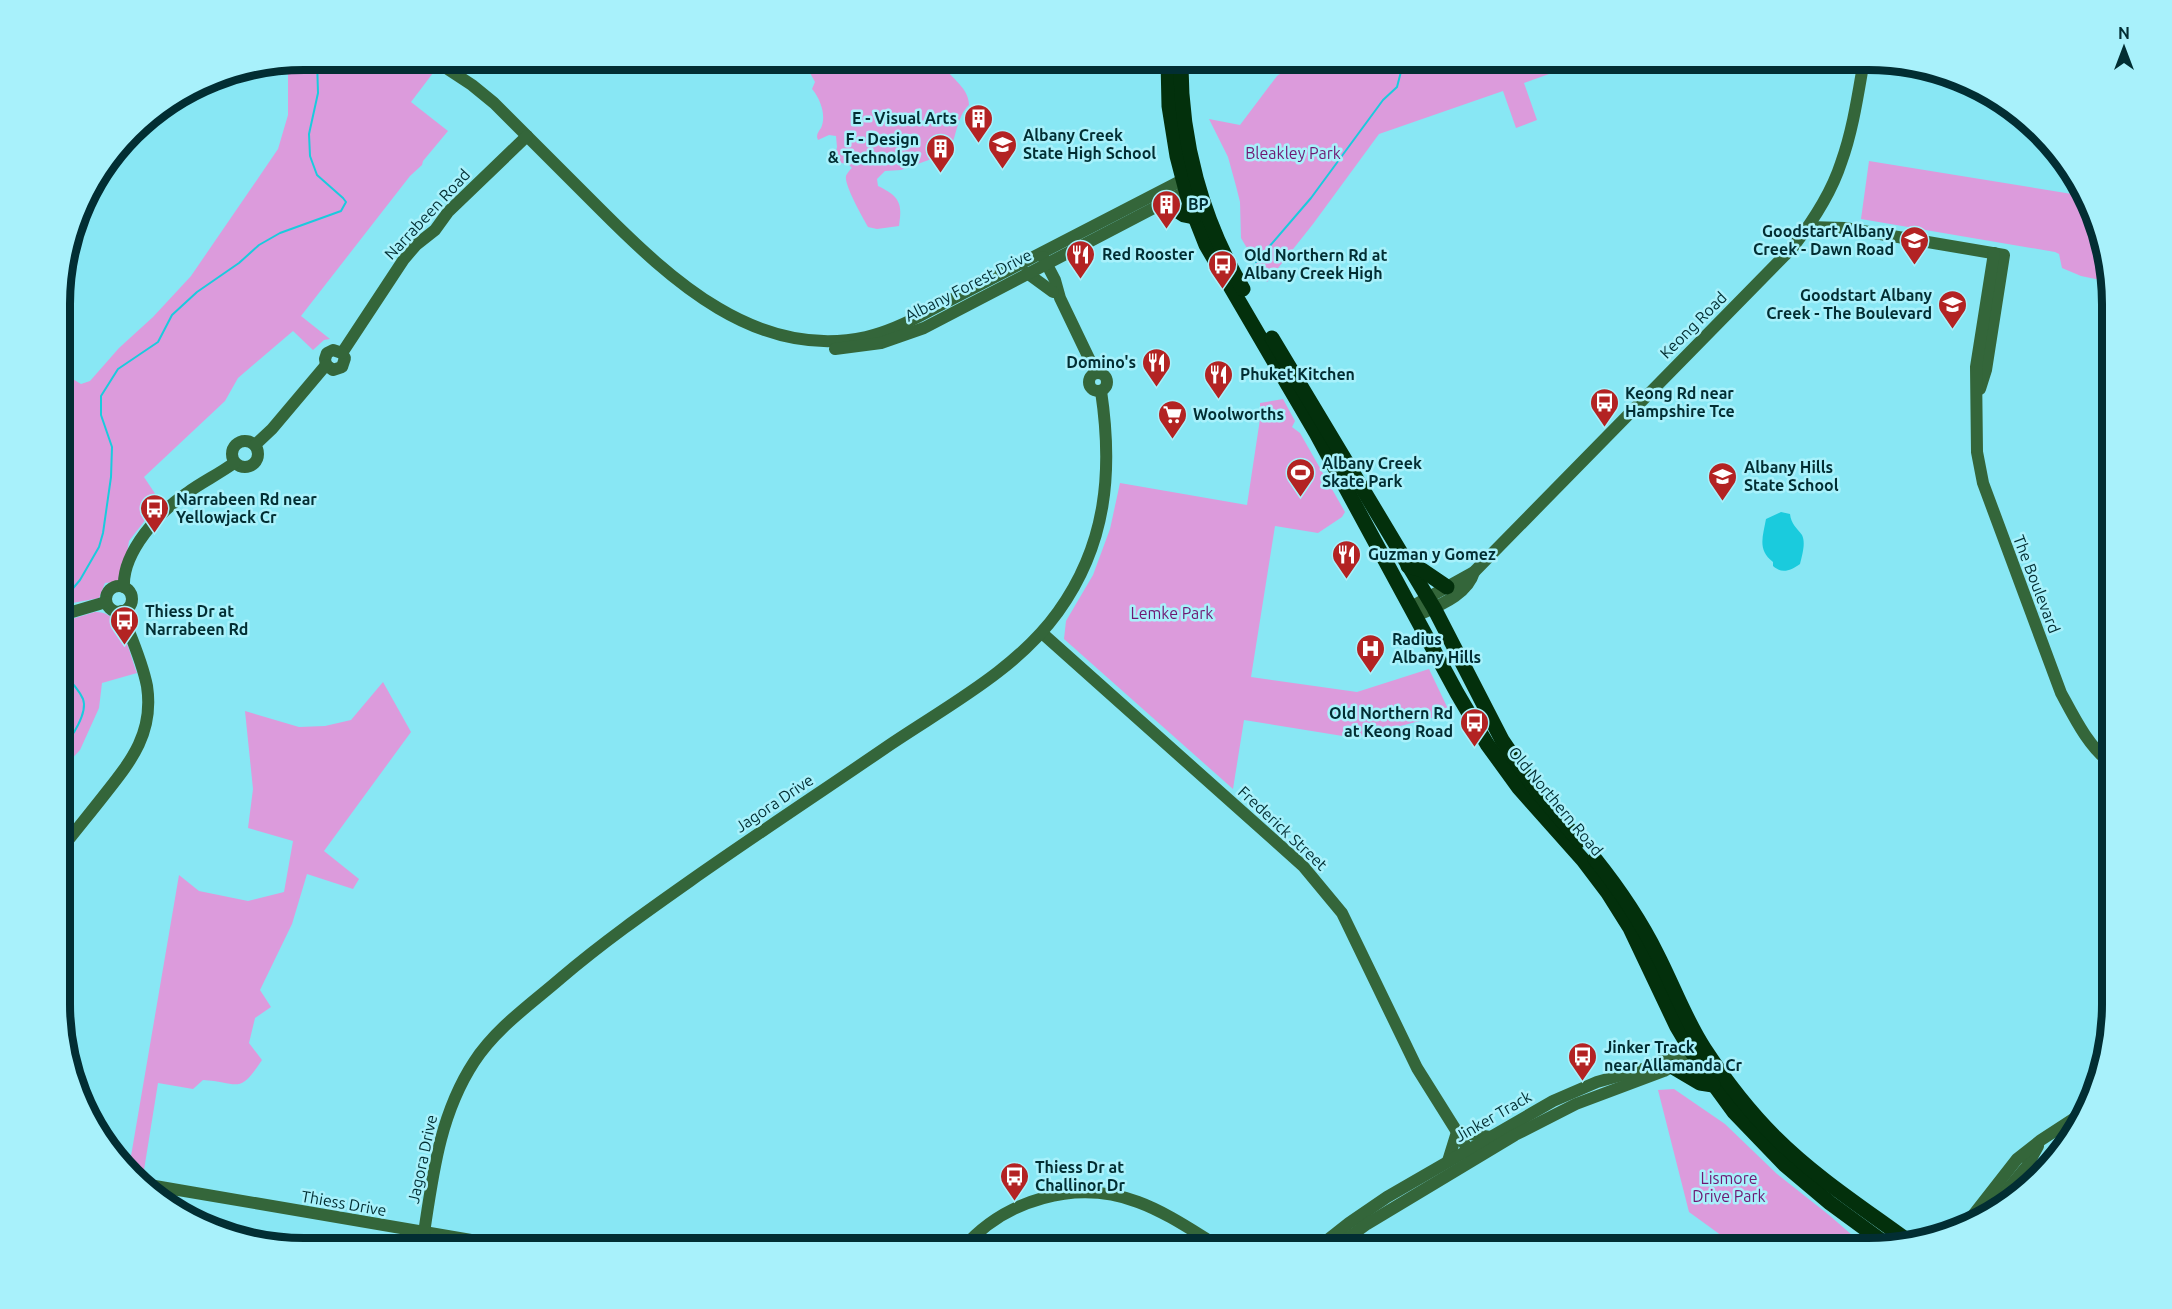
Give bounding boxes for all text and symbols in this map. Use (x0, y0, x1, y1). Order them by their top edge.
north arrow (2094, 18, 2154, 78)
text: N (2118, 24, 2130, 42)
building icon: E - Visual Arts (962, 102, 994, 144)
place label: E - Visual Arts (852, 109, 957, 127)
place label: Albany Creek State High School (1023, 126, 1156, 162)
school or university icon: Albany Creek State High School (986, 128, 1018, 170)
place label: F - Design & Technolgy (828, 130, 919, 166)
building icon: F - Design & Technolgy (924, 132, 956, 174)
park label: Bleakley Park (1245, 144, 1341, 162)
street label: Narrabeen Road (381, 165, 473, 263)
building icon: BP (1151, 188, 1183, 230)
place label: BP (1188, 195, 1209, 213)
place label: Goodstart Albany Creek - Dawn Road (1753, 222, 1894, 258)
school or university icon: Goodstart Albany Creek - Dawn Road (1899, 224, 1931, 266)
restaurant icon: Red Rooster (1065, 238, 1097, 280)
street label: Albany Forest Drive (902, 245, 1034, 325)
place label: Red Rooster (1102, 245, 1195, 263)
place label: Old Northern Rd at Albany Creek High (1244, 246, 1387, 282)
bus stop icon: Old Northern Rd at Albany Creek High (1207, 248, 1239, 290)
place label: Goodstart Albany Creek - The Boulevard (1766, 286, 1932, 322)
street label: Keong Road (1656, 288, 1730, 362)
school or university icon: Goodstart Albany Creek - The Boulevard (1937, 288, 1969, 330)
restaurant icon: Domino's (1141, 346, 1173, 388)
place label: Domino's (1066, 353, 1136, 371)
restaurant icon: Phuket Kitchen (1203, 358, 1235, 400)
place label: Phuket Kitchen (1240, 365, 1355, 383)
place label: Keong Rd near Hampshire Tce (1625, 384, 1735, 420)
bus stop icon: Keong Rd near Hampshire Tce (1588, 386, 1620, 428)
supermarket icon: Woolworths (1156, 398, 1188, 440)
place label: Woolworths (1193, 405, 1284, 423)
place label: Albany Creek Skate Park (1322, 454, 1422, 490)
sports icon: Albany Creek Skate Park (1285, 456, 1317, 498)
place label: Albany Hills State School (1744, 458, 1839, 494)
school or university icon: Albany Hills State School (1707, 460, 1739, 502)
place label: Narrabeen Rd near Yellowjack Cr (176, 490, 317, 526)
bus stop icon: Narrabeen Rd near Yellowjack Cr (139, 492, 171, 534)
street label: The Boulevard (2010, 532, 2064, 636)
restaurant icon: Guzman y Gomez (1331, 538, 1363, 580)
place label: Guzman y Gomez (1368, 545, 1496, 563)
place label: Thiess Dr at Narrabeen Rd (145, 602, 248, 638)
bus stop icon: Thiess Dr at Narrabeen Rd (108, 604, 140, 646)
park label: Lemke Park (1131, 604, 1213, 622)
place label: Radius Albany Hills (1392, 630, 1481, 666)
hospital icon: Radius Albany Hills (1355, 632, 1387, 674)
place label: Old Northern Rd at Keong Road (1329, 704, 1453, 740)
bus stop icon: Old Northern Rd at Keong Road (1458, 706, 1490, 748)
street label: Old Northern Road (1505, 743, 1607, 859)
street label: Jagora Drive (731, 770, 817, 836)
street label: Frederick Street (1235, 782, 1332, 874)
place label: Jinker Track near Allamanda Cr (1604, 1038, 1743, 1074)
bus stop icon: Jinker Track near Allamanda Cr (1567, 1040, 1599, 1082)
street label: Jinker Track (1452, 1087, 1534, 1145)
street label: Jagora Drive (404, 1113, 440, 1205)
place label: Thiess Dr at Challinor Dr (1035, 1158, 1125, 1194)
bus stop icon: Thiess Dr at Challinor Dr (998, 1160, 1030, 1202)
park label: Lismore Drive Park (1692, 1169, 1766, 1205)
street label: Thiess Drive (300, 1187, 388, 1219)

